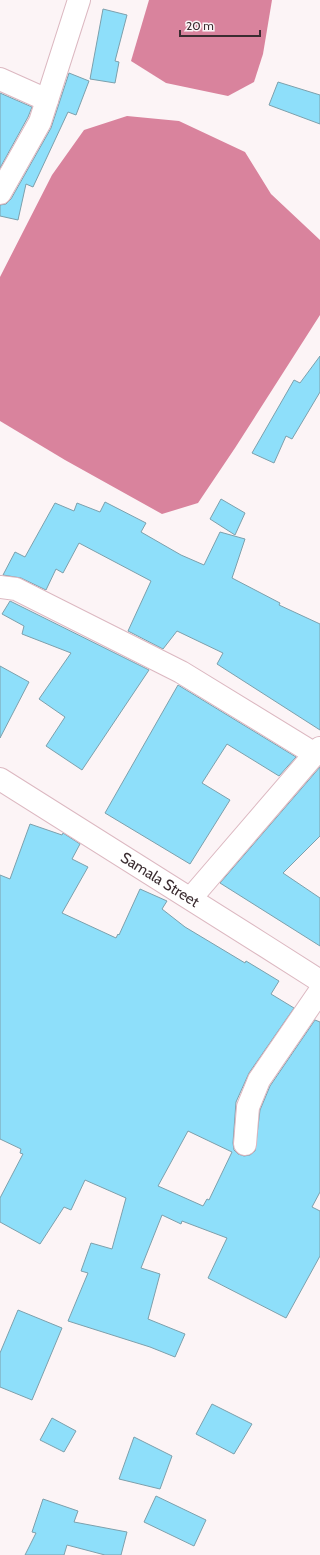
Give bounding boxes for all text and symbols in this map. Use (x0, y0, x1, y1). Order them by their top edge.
scale bar (180, 12, 260, 38)
text: 20 m (186, 18, 214, 33)
street label: Samala Street (118, 848, 202, 911)

